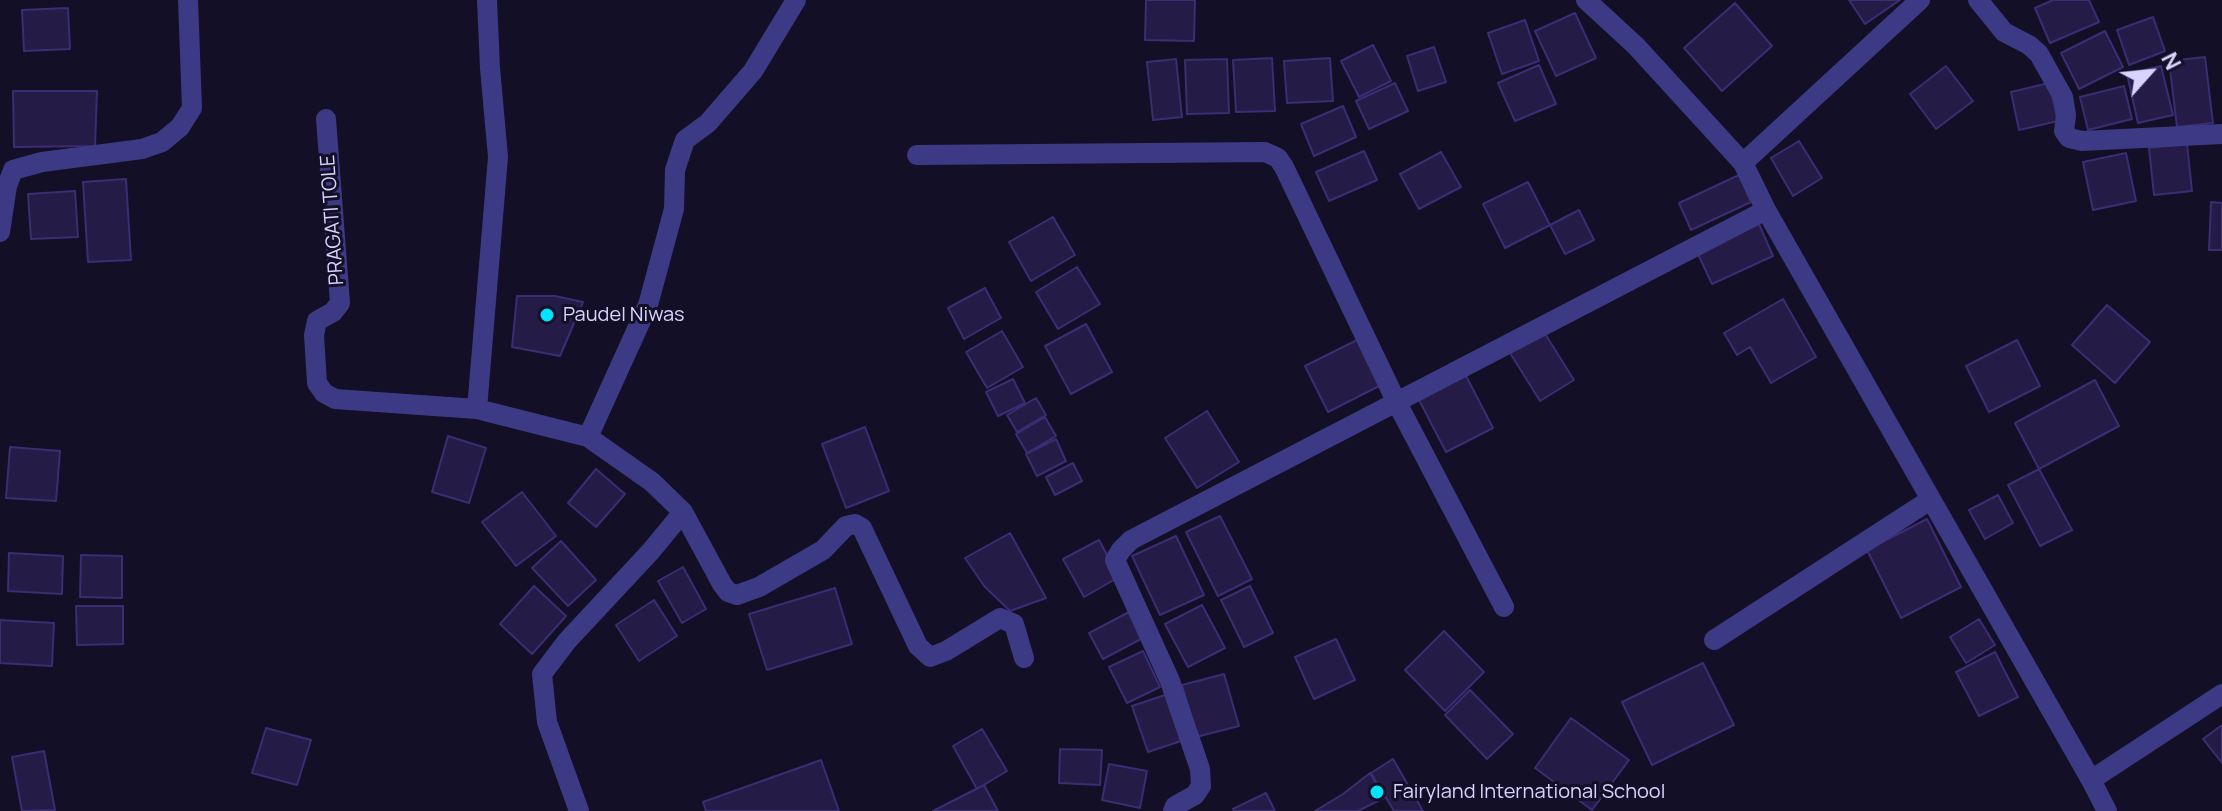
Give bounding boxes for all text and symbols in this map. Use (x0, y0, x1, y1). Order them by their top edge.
north arrow (2110, 32, 2190, 112)
text: N (2154, 47, 2188, 75)
street label: PRAGATI TOLE (316, 154, 350, 286)
place label: Paudel Niwas (563, 303, 685, 327)
marker: Paudel Niwas (538, 306, 556, 324)
place label: Fairyland International School (1393, 780, 1665, 804)
marker: Fairyland International School (1368, 783, 1386, 801)

